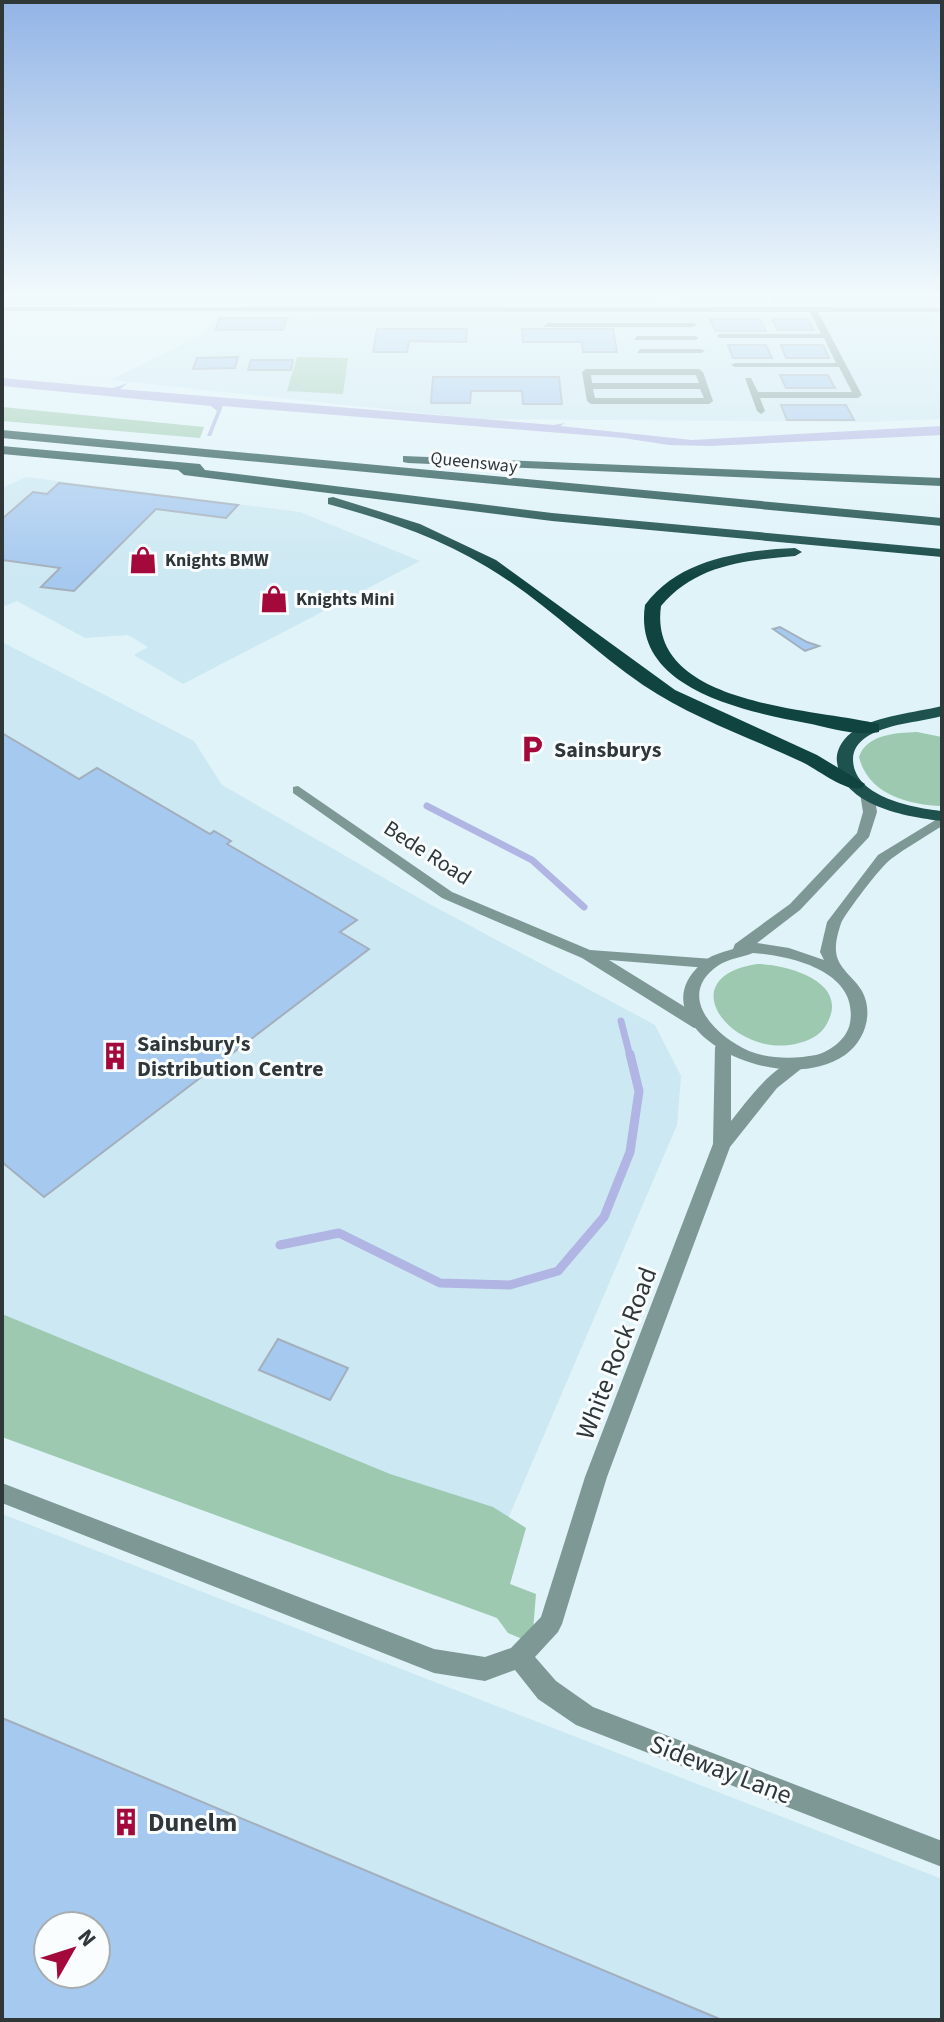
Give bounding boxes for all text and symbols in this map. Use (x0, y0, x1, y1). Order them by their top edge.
street label: Queensway (429, 446, 519, 480)
shop icon: Knights BMW (128, 545, 158, 575)
place label: Knights BMW (165, 548, 269, 573)
shop icon: Knights Mini (259, 584, 289, 614)
place label: Knights Mini (296, 587, 394, 612)
parking icon: Sainsburys (517, 734, 547, 764)
place label: Sainsburys (554, 734, 662, 766)
street label: Bede Road (377, 813, 478, 893)
place label: Sainsbury's Distribution Centre (137, 1028, 324, 1085)
building icon: Sainsbury's Distribution Centre (100, 1041, 130, 1071)
street label: White Rock Road (567, 1262, 666, 1445)
street label: Sideway Lane (644, 1725, 797, 1814)
place label: Dunelm (148, 1804, 237, 1841)
building icon: Dunelm (111, 1807, 141, 1837)
north arrow (32, 1910, 112, 1990)
text: N (70, 1922, 104, 1954)

